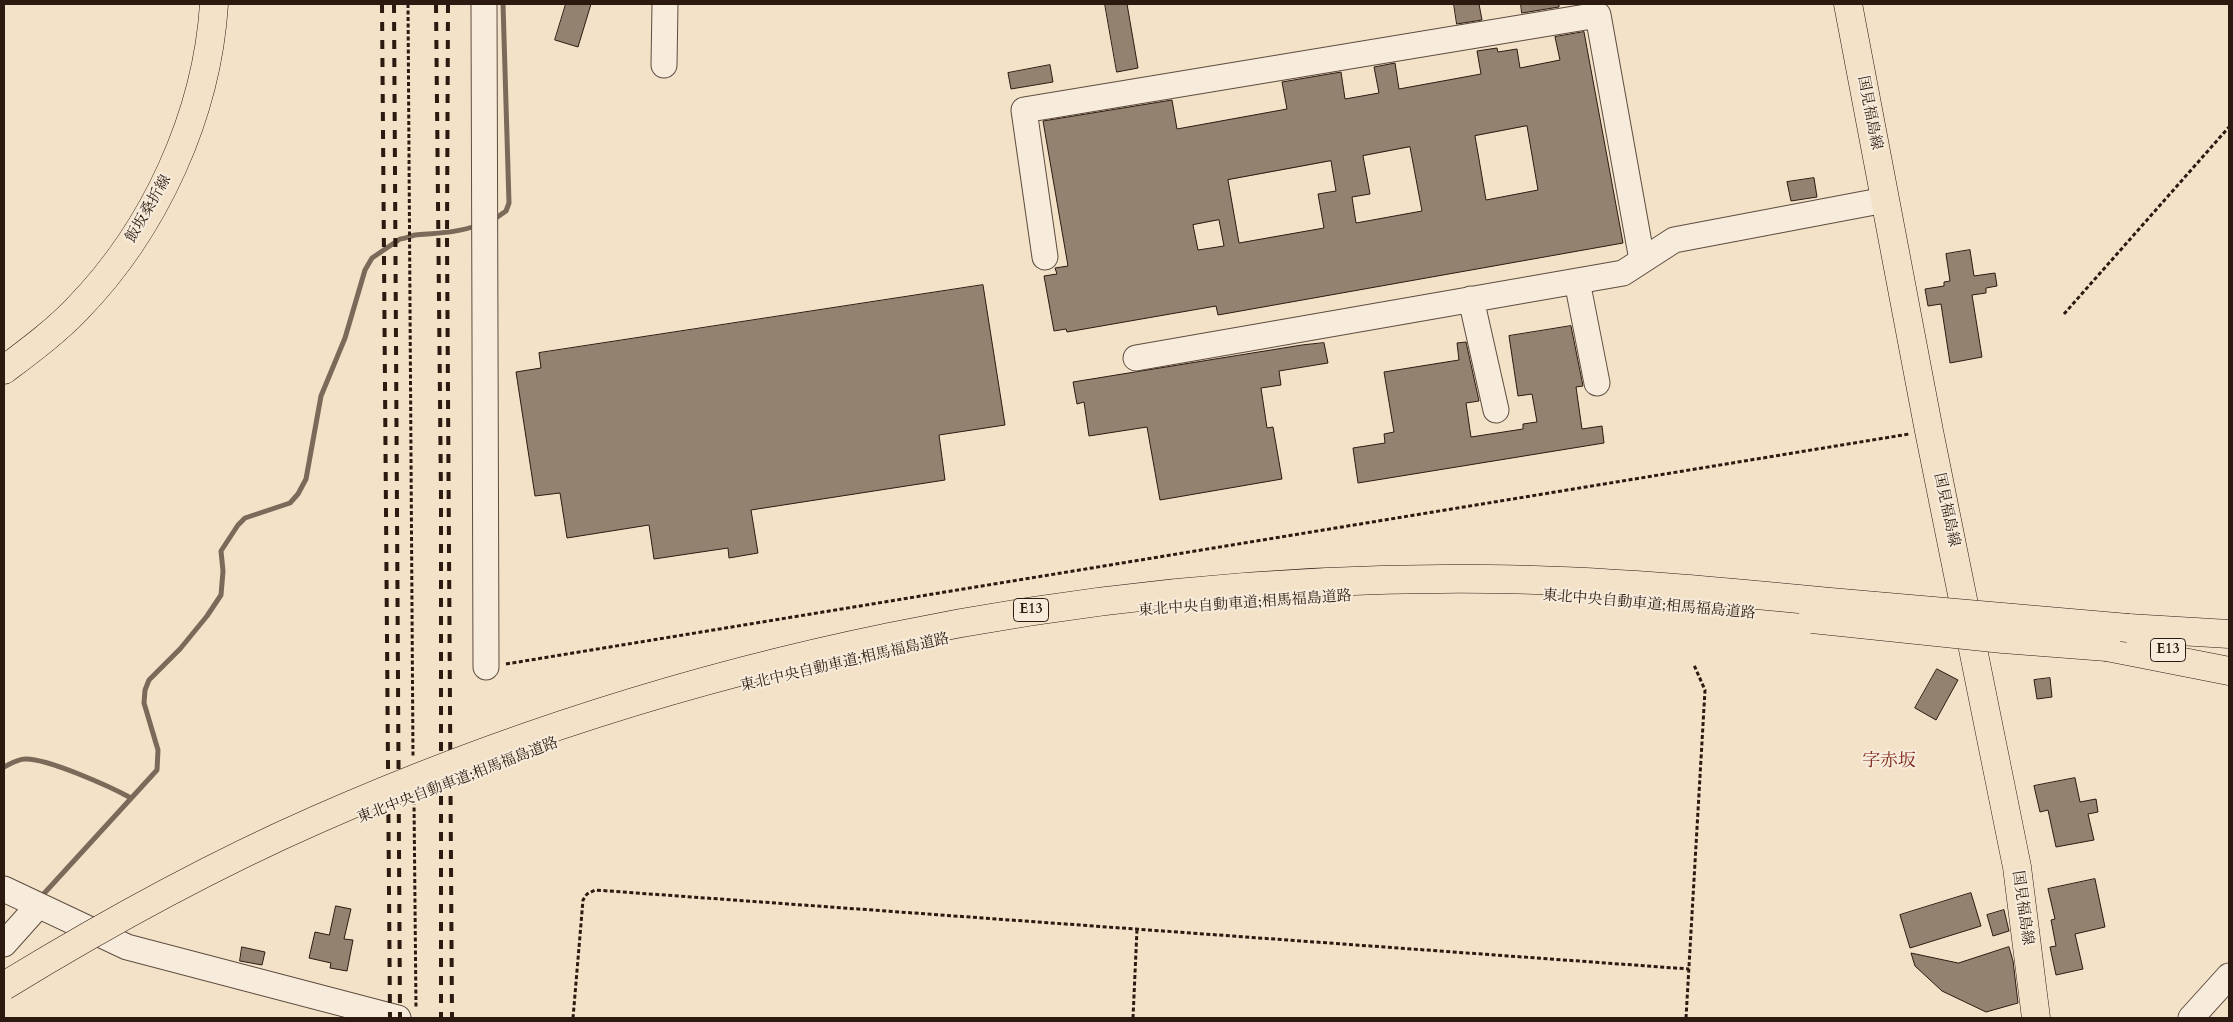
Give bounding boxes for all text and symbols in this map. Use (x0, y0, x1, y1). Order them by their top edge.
street label: 国見福島線 (1853, 74, 1885, 152)
street label: 飯坂桑折線 (122, 172, 176, 246)
street label: 国見福島線 (1929, 471, 1963, 549)
street label: 東北中央自動車道;相馬福島道路 (1542, 587, 1756, 623)
street label: 東北中央自動車道;相馬福島道路 (1138, 588, 1352, 620)
road number: E13 (1014, 598, 1048, 622)
street label: 東北中央自動車道;相馬福島道路 (739, 630, 951, 696)
road number: E13 (2150, 638, 2186, 662)
street label: 東北中央自動車道;相馬福島道路 (355, 734, 561, 828)
district label: 字赤坂 (1862, 751, 1916, 773)
street label: 国見福島線 (2008, 870, 2036, 946)

